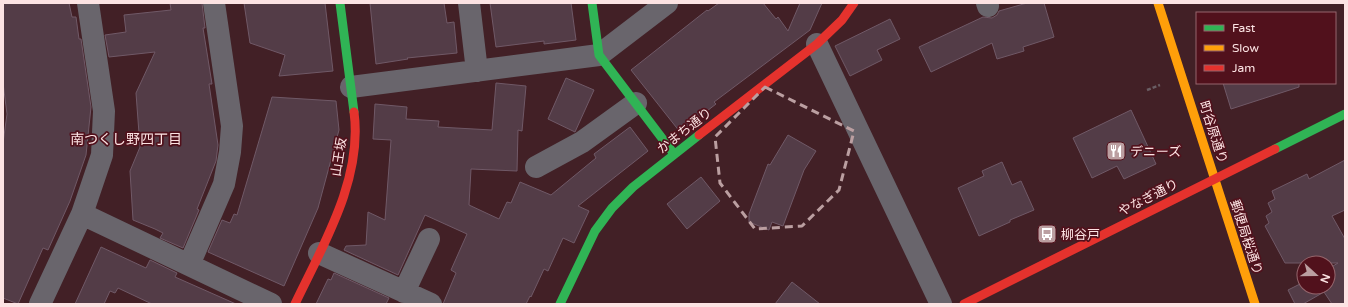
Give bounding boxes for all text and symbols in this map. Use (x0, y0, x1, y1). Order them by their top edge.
legend (1196, 12, 1336, 84)
text: Fast (1232, 21, 1256, 35)
text: Slow (1232, 41, 1259, 55)
text: Jam (1232, 61, 1255, 75)
street label: 町谷原通り (1195, 99, 1231, 166)
street label: かまち通り (654, 104, 715, 157)
district label: 南つくし野四丁目 (70, 131, 182, 148)
street label: 山王坂 (328, 137, 350, 178)
restaurant icon: デニーズ (1105, 140, 1127, 162)
place label: デニーズ (1130, 144, 1181, 160)
street label: やなぎ通り (1116, 176, 1181, 220)
street label: 郵便局桜通り (1226, 198, 1266, 277)
bus stop icon: 柳谷戸 (1036, 223, 1058, 245)
place label: 柳谷戸 (1061, 227, 1100, 243)
north arrow (1296, 255, 1336, 295)
text: N (1317, 272, 1333, 285)

